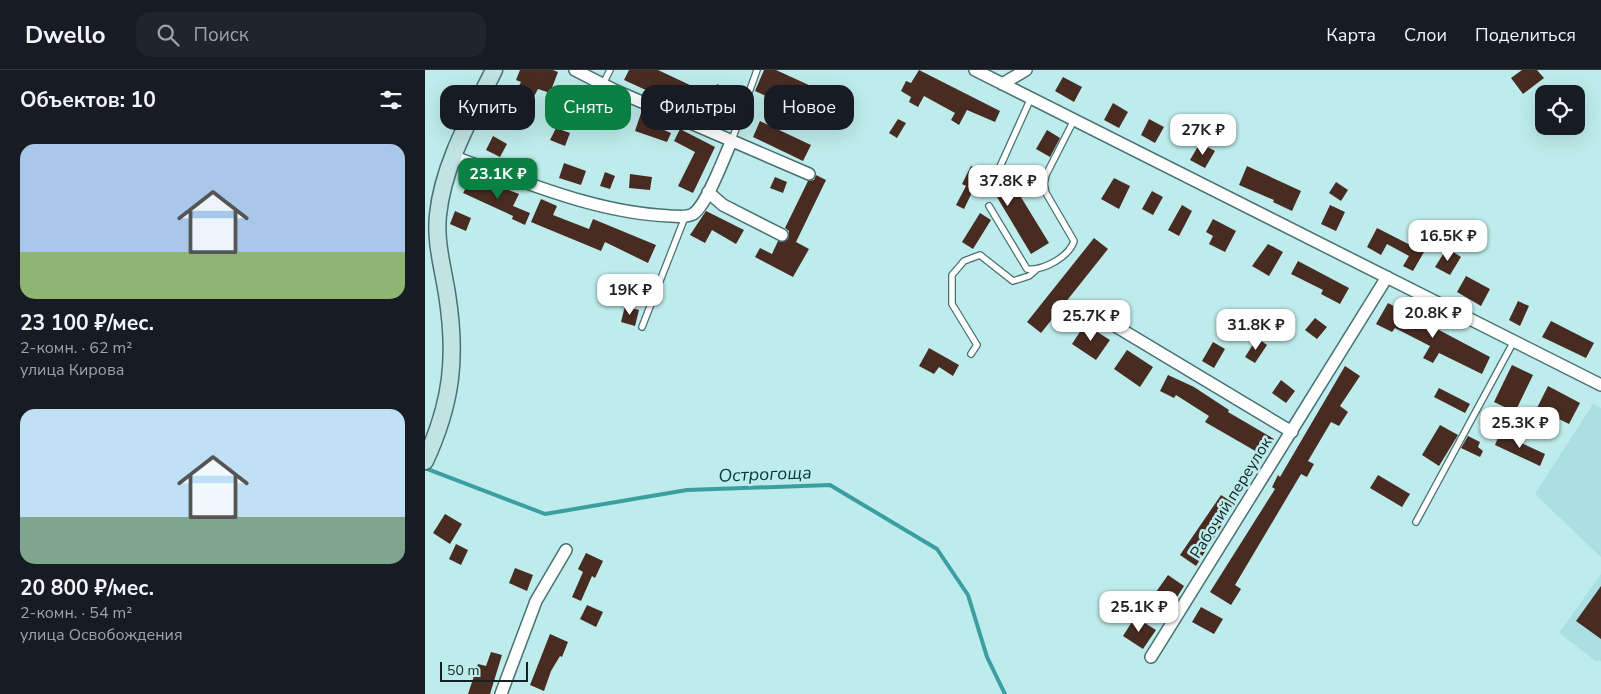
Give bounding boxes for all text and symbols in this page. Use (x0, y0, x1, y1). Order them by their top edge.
search box (136, 12, 486, 57)
text: Dwello (25, 19, 106, 51)
icon: search (154, 21, 182, 49)
text: Поиск (194, 22, 249, 48)
text: Карта (1326, 23, 1376, 47)
text: Слои (1404, 23, 1447, 47)
text: Поделиться (1475, 23, 1576, 47)
chip: Купить (440, 85, 535, 130)
chip: Снять (545, 85, 631, 130)
chip: Фильтры (641, 85, 754, 130)
chip: Новое (764, 85, 854, 130)
map controls (1535, 85, 1585, 135)
button: locate (1535, 85, 1585, 135)
text: Объектов: 10 (20, 86, 156, 114)
icon: filters (377, 86, 405, 114)
pin: 27K ₽ (1168, 114, 1238, 156)
text: 27K ₽ (1181, 119, 1225, 141)
pin: 23.1K ₽ (452, 158, 544, 200)
text: 23.1K ₽ (469, 163, 527, 185)
pin: 37.8K ₽ (962, 164, 1054, 207)
text: 37.8K ₽ (979, 170, 1037, 192)
icon: home (168, 177, 258, 267)
pin: 16.5K ₽ (1402, 220, 1494, 262)
text: 16.5K ₽ (1419, 225, 1477, 247)
pin: 19K ₽ (595, 274, 665, 316)
text: 19K ₽ (608, 279, 652, 301)
pin: 20.8K ₽ (1387, 296, 1479, 339)
pin: 25.7K ₽ (1045, 300, 1137, 342)
text: 20.8K ₽ (1404, 302, 1462, 324)
text: 25.7K ₽ (1062, 305, 1120, 327)
pin: 31.8K ₽ (1210, 308, 1302, 351)
text: 23 100 ₽/мес. (20, 309, 154, 337)
text: 31.8K ₽ (1227, 314, 1285, 336)
text: 2-комн. · 62 m² (20, 337, 132, 359)
text: улица Кирова (20, 359, 124, 381)
pin: 25.3K ₽ (1474, 406, 1566, 449)
text: 25.3K ₽ (1491, 412, 1549, 434)
street label: Рабочий переулок (1185, 433, 1277, 563)
icon: home (168, 442, 258, 532)
water label: Острогоща (718, 460, 812, 488)
text: 20 800 ₽/мес. (20, 574, 154, 602)
pin: 25.1K ₽ (1093, 590, 1185, 633)
text: 25.1K ₽ (1110, 596, 1168, 618)
text: 2-комн. · 54 m² (20, 602, 132, 624)
text: улица Освобождения (20, 624, 183, 646)
scale bar (440, 659, 527, 682)
text: 50 m (447, 661, 479, 680)

